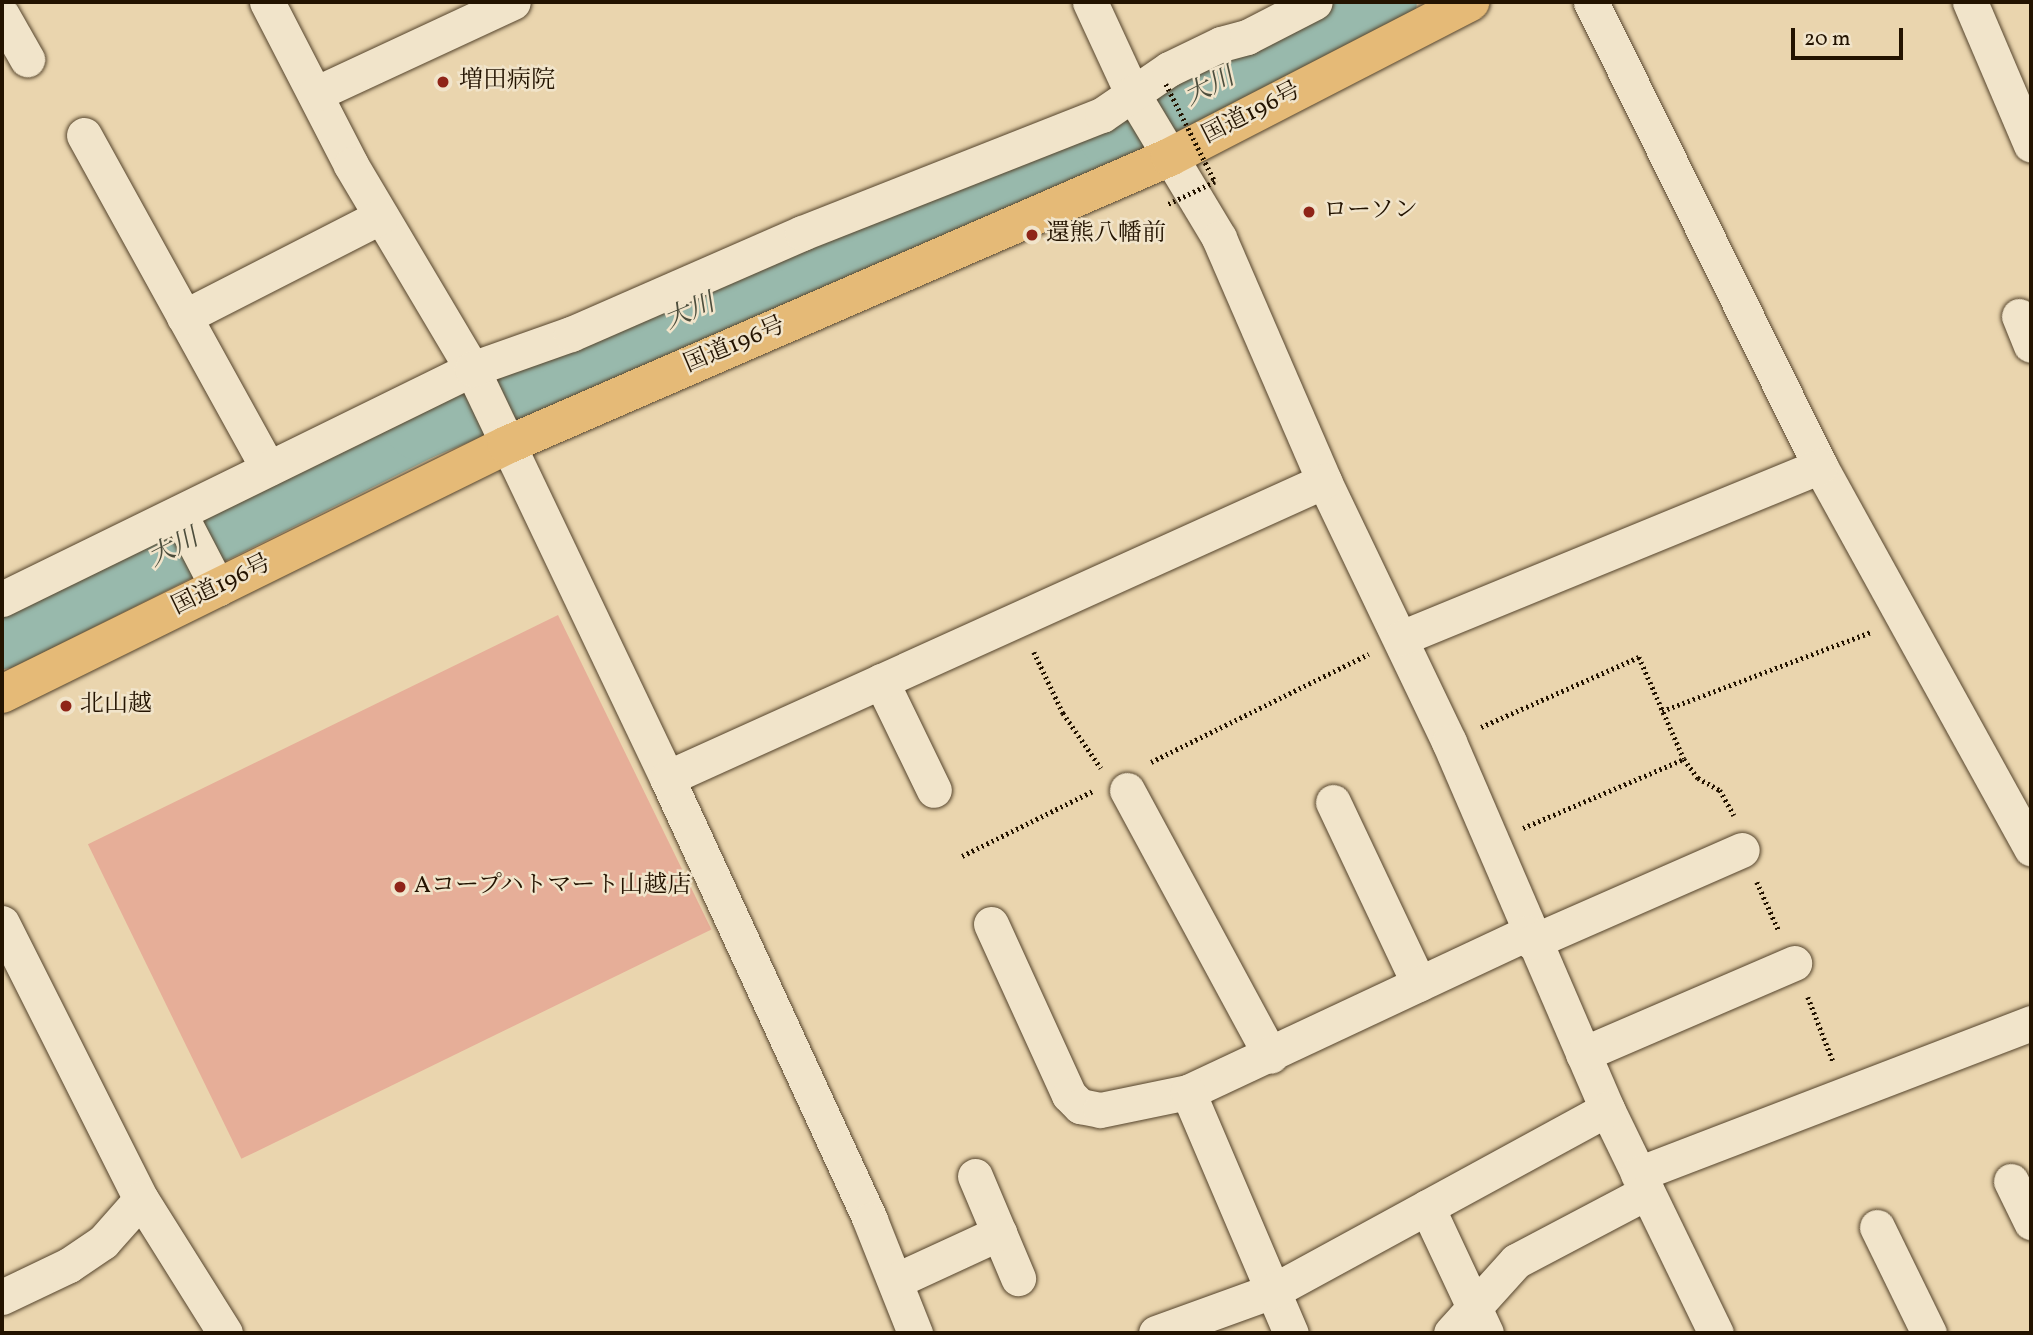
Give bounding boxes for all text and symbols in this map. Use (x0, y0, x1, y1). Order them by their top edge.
scale bar (1795, 14, 1907, 58)
text: 20 m (1804, 25, 1850, 54)
water label: 大川 (1180, 62, 1240, 114)
place label: 増田病院 (459, 68, 555, 96)
marker: 増田病院 (433, 72, 453, 92)
street label: 国道196号 (1198, 77, 1306, 151)
place label: ローソン (1323, 198, 1419, 226)
marker: ローソン (1301, 204, 1317, 220)
place label: 還熊八幡前 (1046, 221, 1166, 249)
marker: 還熊八幡前 (1024, 227, 1040, 243)
water label: 大川 (660, 288, 720, 338)
street label: 国道196号 (680, 312, 790, 380)
water label: 大川 (144, 523, 204, 575)
street label: 国道196号 (168, 550, 276, 622)
place label: 北山越 (80, 692, 152, 720)
marker: 北山越 (58, 698, 74, 714)
place label: Aコープハトマート山越店 (414, 873, 695, 901)
marker: Aコープハトマート山越店 (392, 879, 408, 895)

